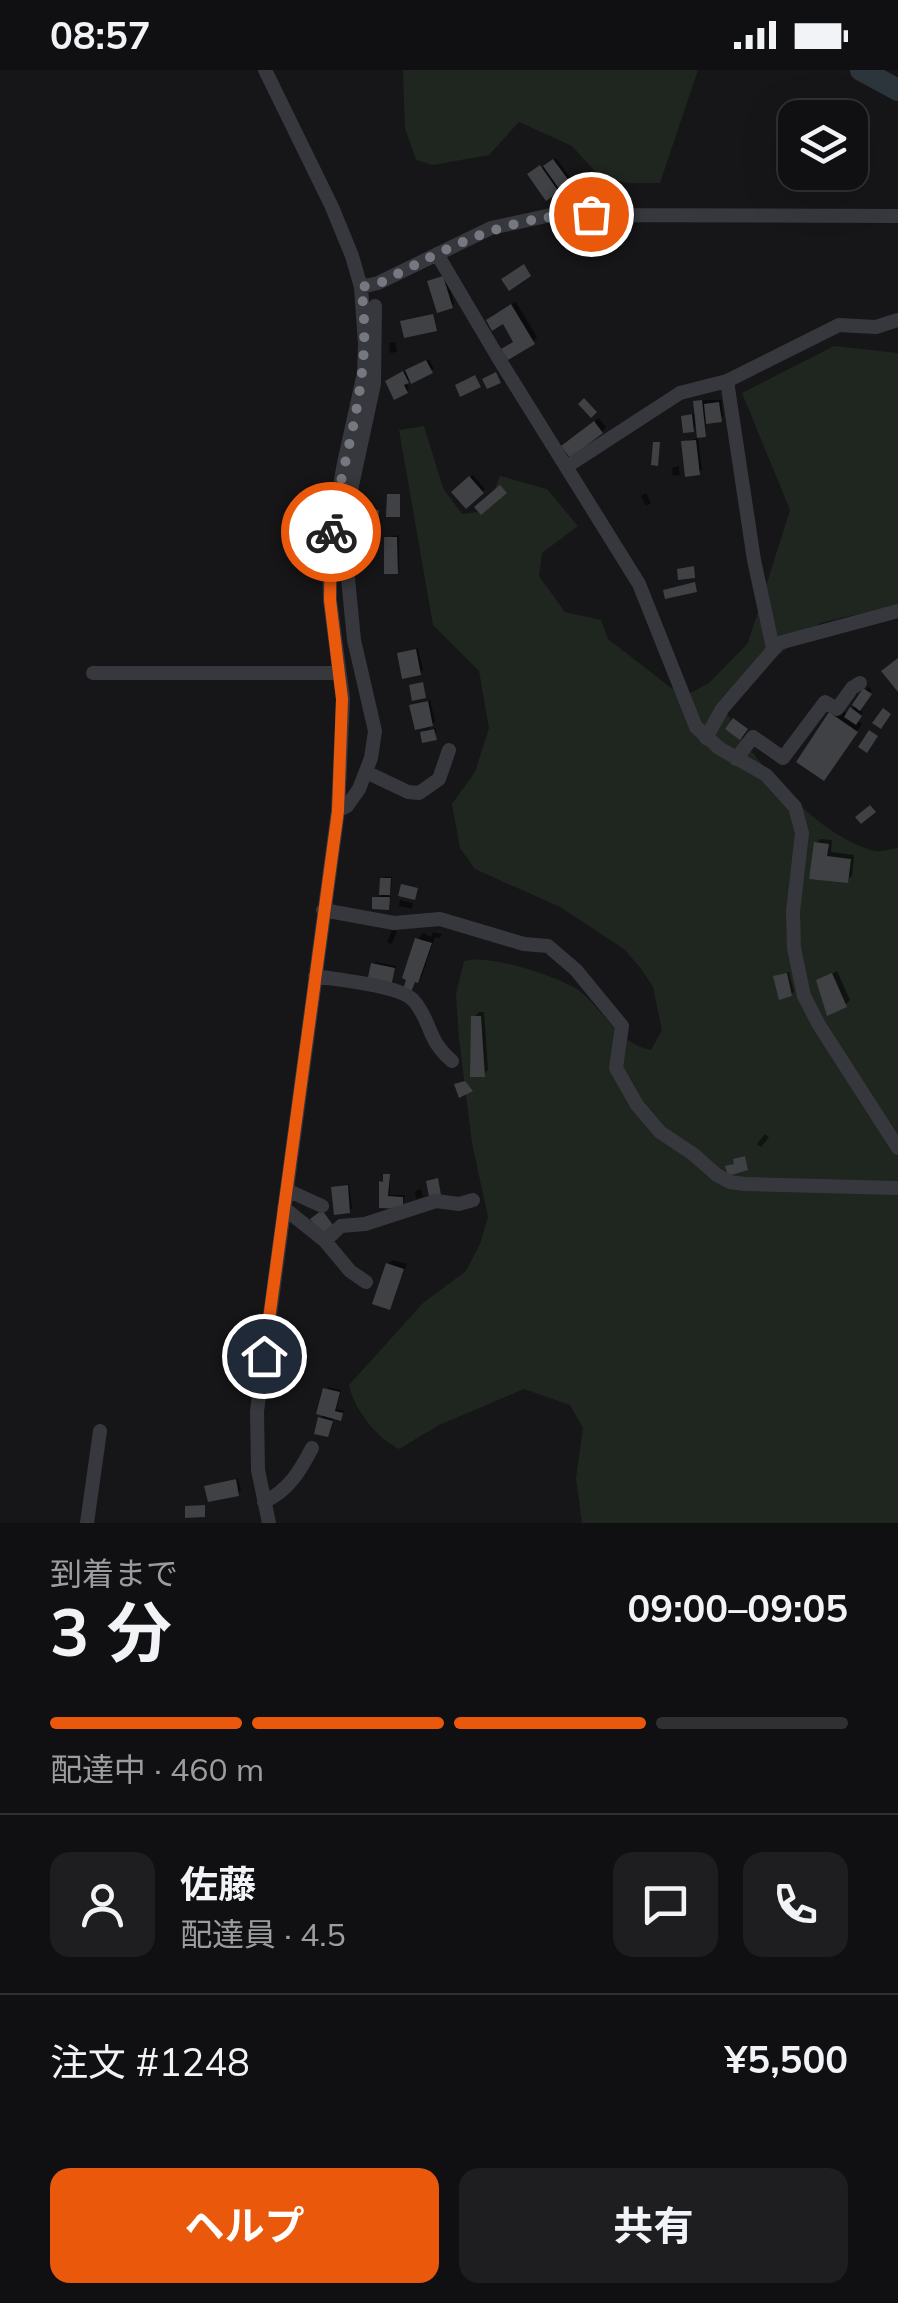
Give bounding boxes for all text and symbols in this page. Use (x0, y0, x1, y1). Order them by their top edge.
text: 08:57 (50, 11, 151, 59)
map controls (778, 100, 868, 190)
button: layers (778, 100, 868, 190)
pin (549, 172, 634, 257)
icon: bag (564, 187, 619, 242)
courier (281, 482, 381, 582)
icon: bike (304, 505, 359, 560)
pin (222, 1314, 307, 1399)
icon: home (237, 1329, 292, 1384)
text: 到着まで (50, 1553, 178, 1593)
text: 09:00–09:05 (628, 1584, 848, 1632)
text: 3 分 (50, 1591, 172, 1672)
text: 配達中 · 460 m (50, 1749, 264, 1789)
button: person (50, 1852, 155, 1957)
button: chat (613, 1852, 718, 1957)
button: phone (743, 1852, 848, 1957)
text: 佐藤 (180, 1860, 256, 1908)
text: 配達員 · 4.5 (180, 1914, 346, 1954)
text: ¥5,500 (725, 2035, 848, 2083)
text: 注文 #1248 (50, 2038, 250, 2086)
button: ヘルプ (50, 2168, 439, 2283)
button: 共有 (459, 2168, 848, 2283)

